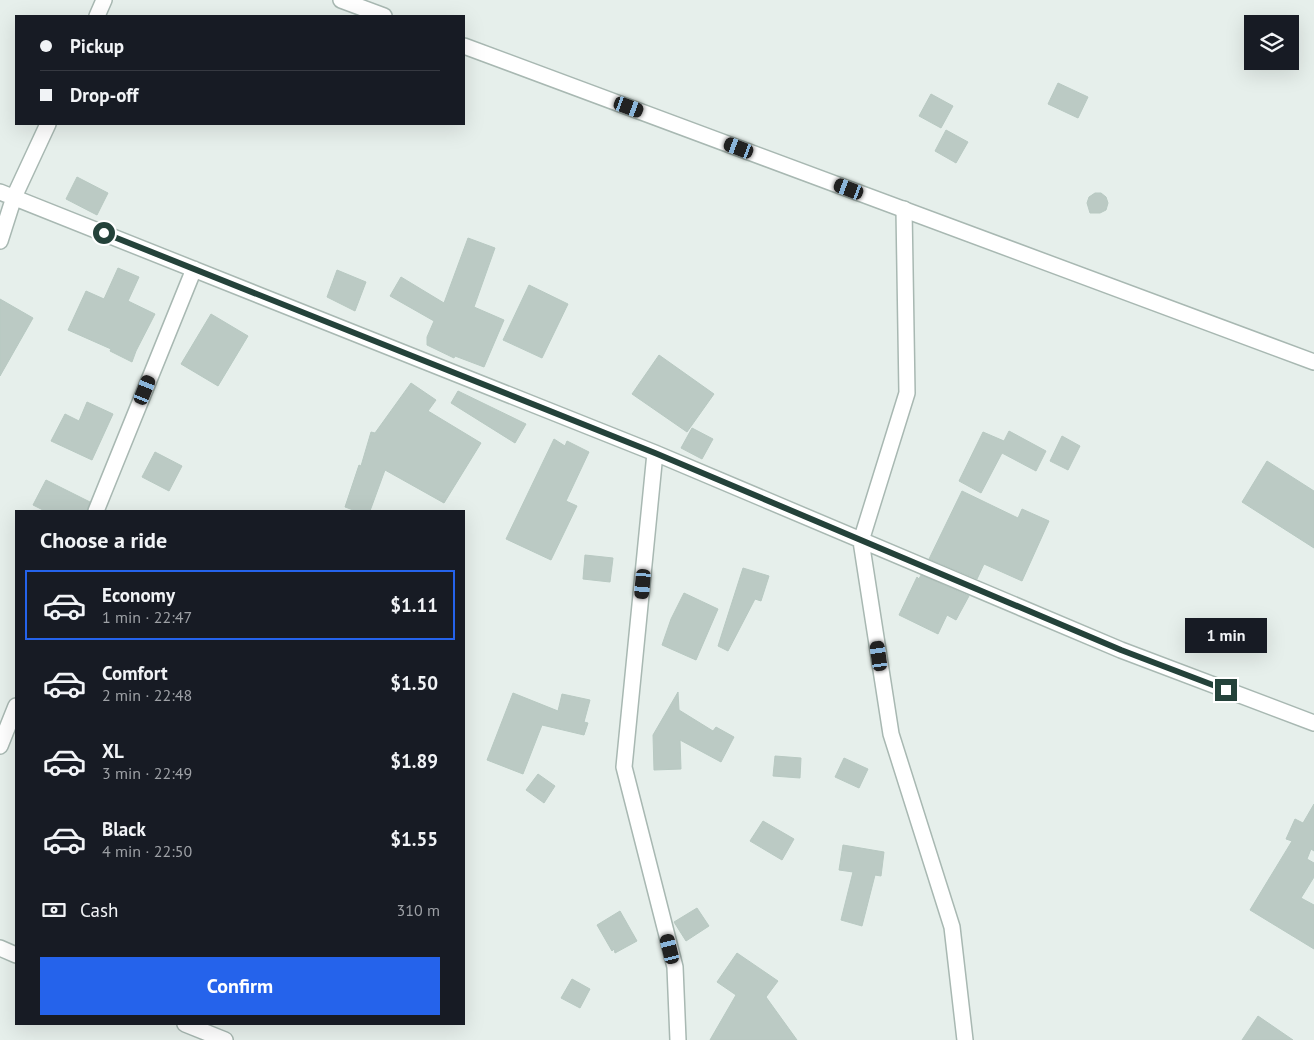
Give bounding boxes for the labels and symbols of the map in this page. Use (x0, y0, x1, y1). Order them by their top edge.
car (612, 95, 645, 119)
car (722, 136, 755, 160)
car (832, 177, 865, 201)
route start (93, 222, 115, 244)
car (132, 373, 157, 407)
car (634, 568, 651, 600)
callout: 1 min (1185, 618, 1267, 652)
car (869, 640, 888, 672)
route end (1215, 679, 1237, 701)
car (659, 933, 680, 965)

